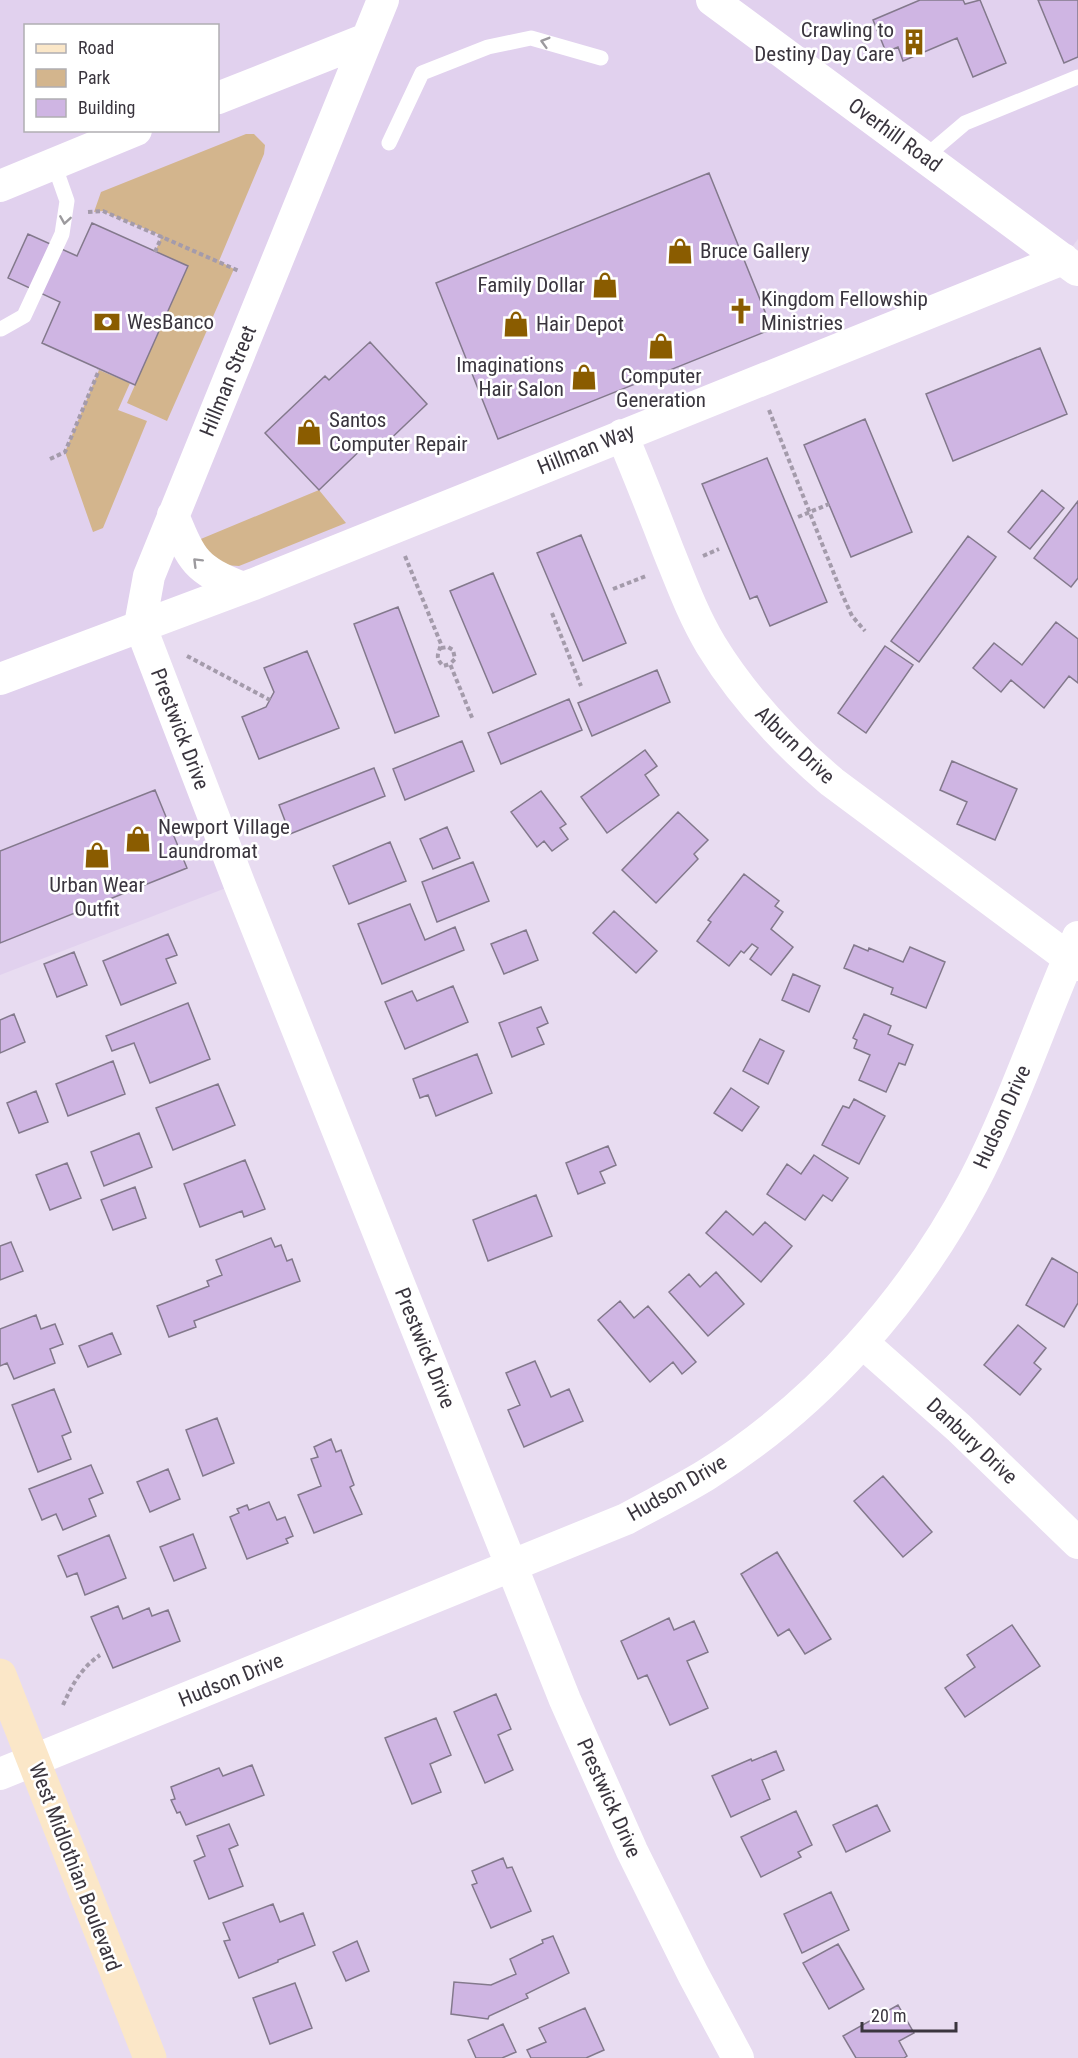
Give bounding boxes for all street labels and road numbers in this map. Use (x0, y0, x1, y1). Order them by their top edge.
street label: Overhill Road (844, 93, 946, 177)
street label: Hillman Street (195, 322, 261, 440)
street label: Hillman Way (534, 419, 638, 479)
street label: Prestwick Drive (146, 665, 214, 793)
street label: Alburn Drive (750, 701, 840, 789)
street label: Hudson Drive (969, 1061, 1036, 1172)
street label: Prestwick Drive (390, 1284, 460, 1412)
street label: Danbury Drive (922, 1393, 1022, 1489)
street label: Hudson Drive (623, 1450, 731, 1526)
street label: Hudson Drive (175, 1648, 287, 1712)
street label: Prestwick Drive (572, 1735, 646, 1861)
street label: West Midlothian Boulevard (24, 1760, 126, 1974)

